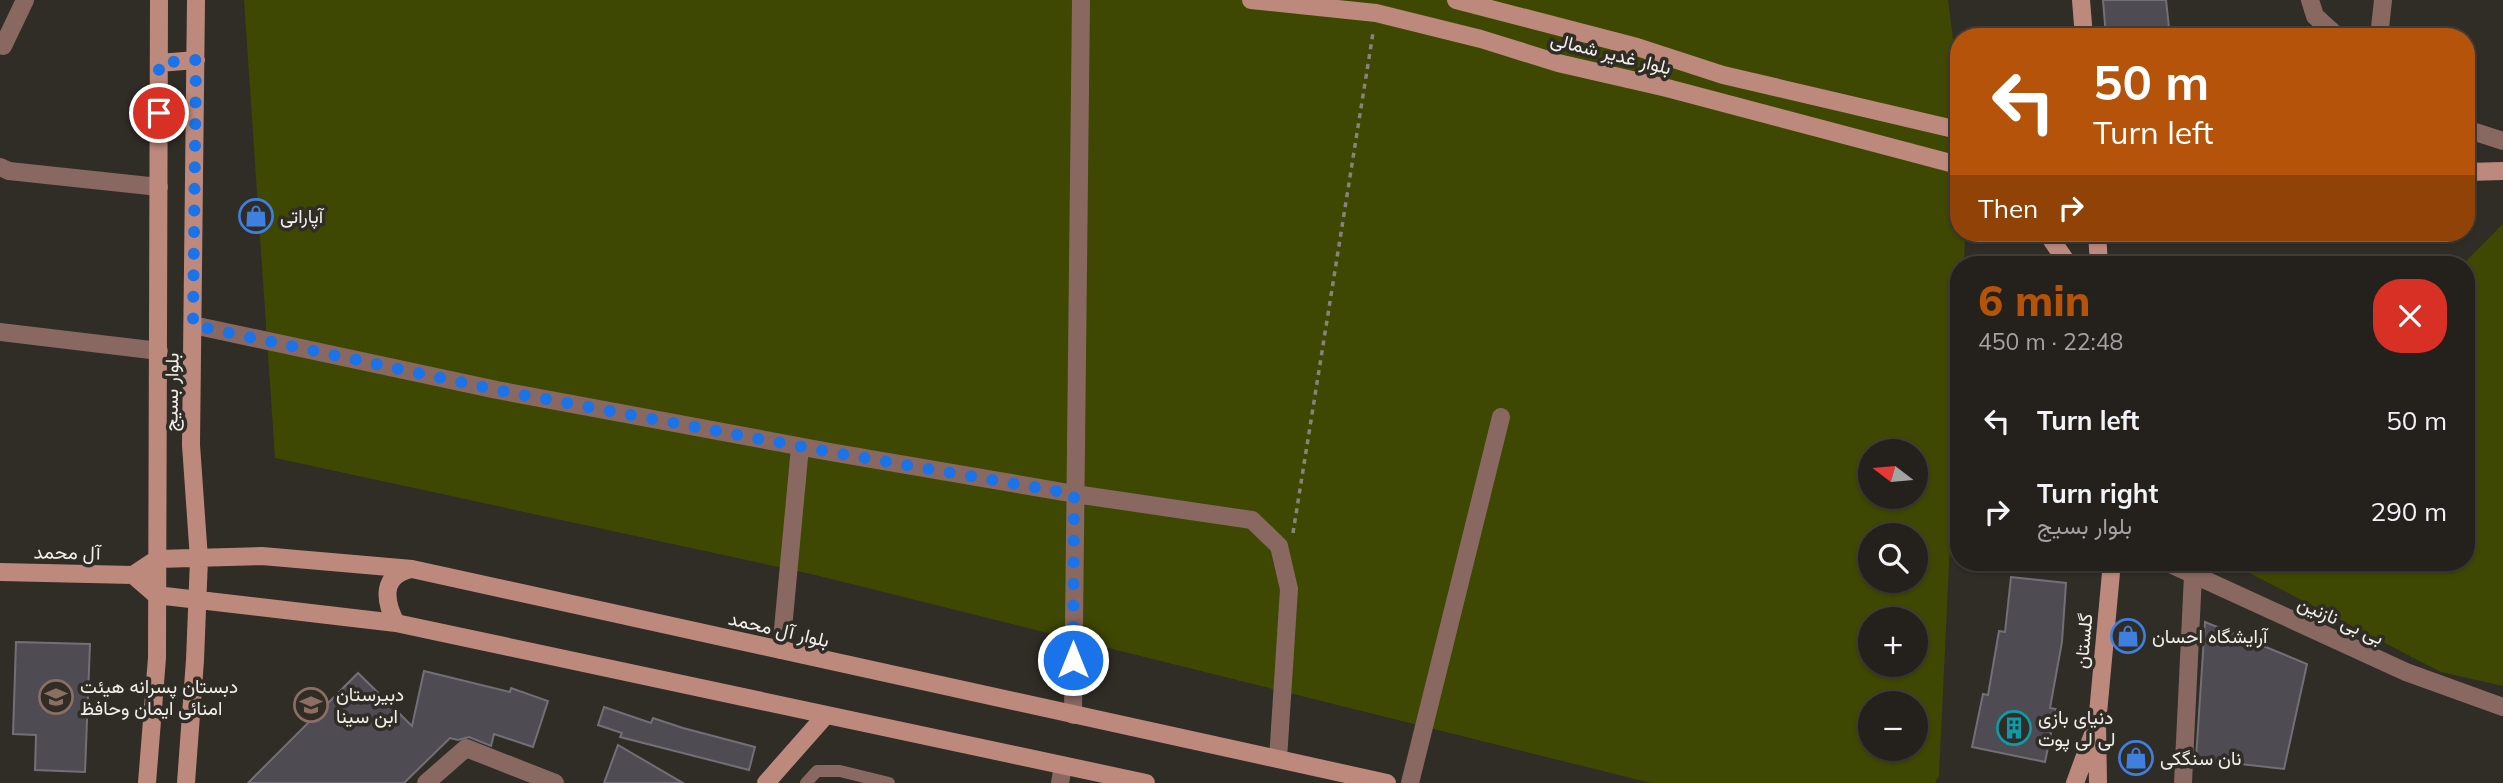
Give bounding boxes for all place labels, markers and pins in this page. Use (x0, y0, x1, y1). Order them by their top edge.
pin (129, 83, 189, 143)
shop icon: آپاراتی (237, 197, 275, 235)
place label: آپاراتی (280, 204, 325, 230)
shop icon: آرایشگاه احسان (2109, 617, 2147, 655)
place label: آرایشگاه احسان (2152, 624, 2269, 648)
place label: دبستان پسرانه هیئت امنائی ایمان وحافظ (80, 674, 238, 720)
school or university icon: دبستان پسرانه هیئت امنائی ایمان وحافظ (37, 678, 75, 716)
place label: دبیرستان ابن سینا (336, 682, 404, 728)
school or university icon: دبیرستان ابن سینا (292, 686, 330, 724)
place label: دنیای بازی لی لی پوت (2038, 705, 2116, 753)
building icon: دنیای بازی لی لی پوت (1995, 709, 2033, 747)
shop icon: نان سنگکی (2117, 739, 2155, 777)
place label: نان سنگکی (2160, 746, 2241, 770)

